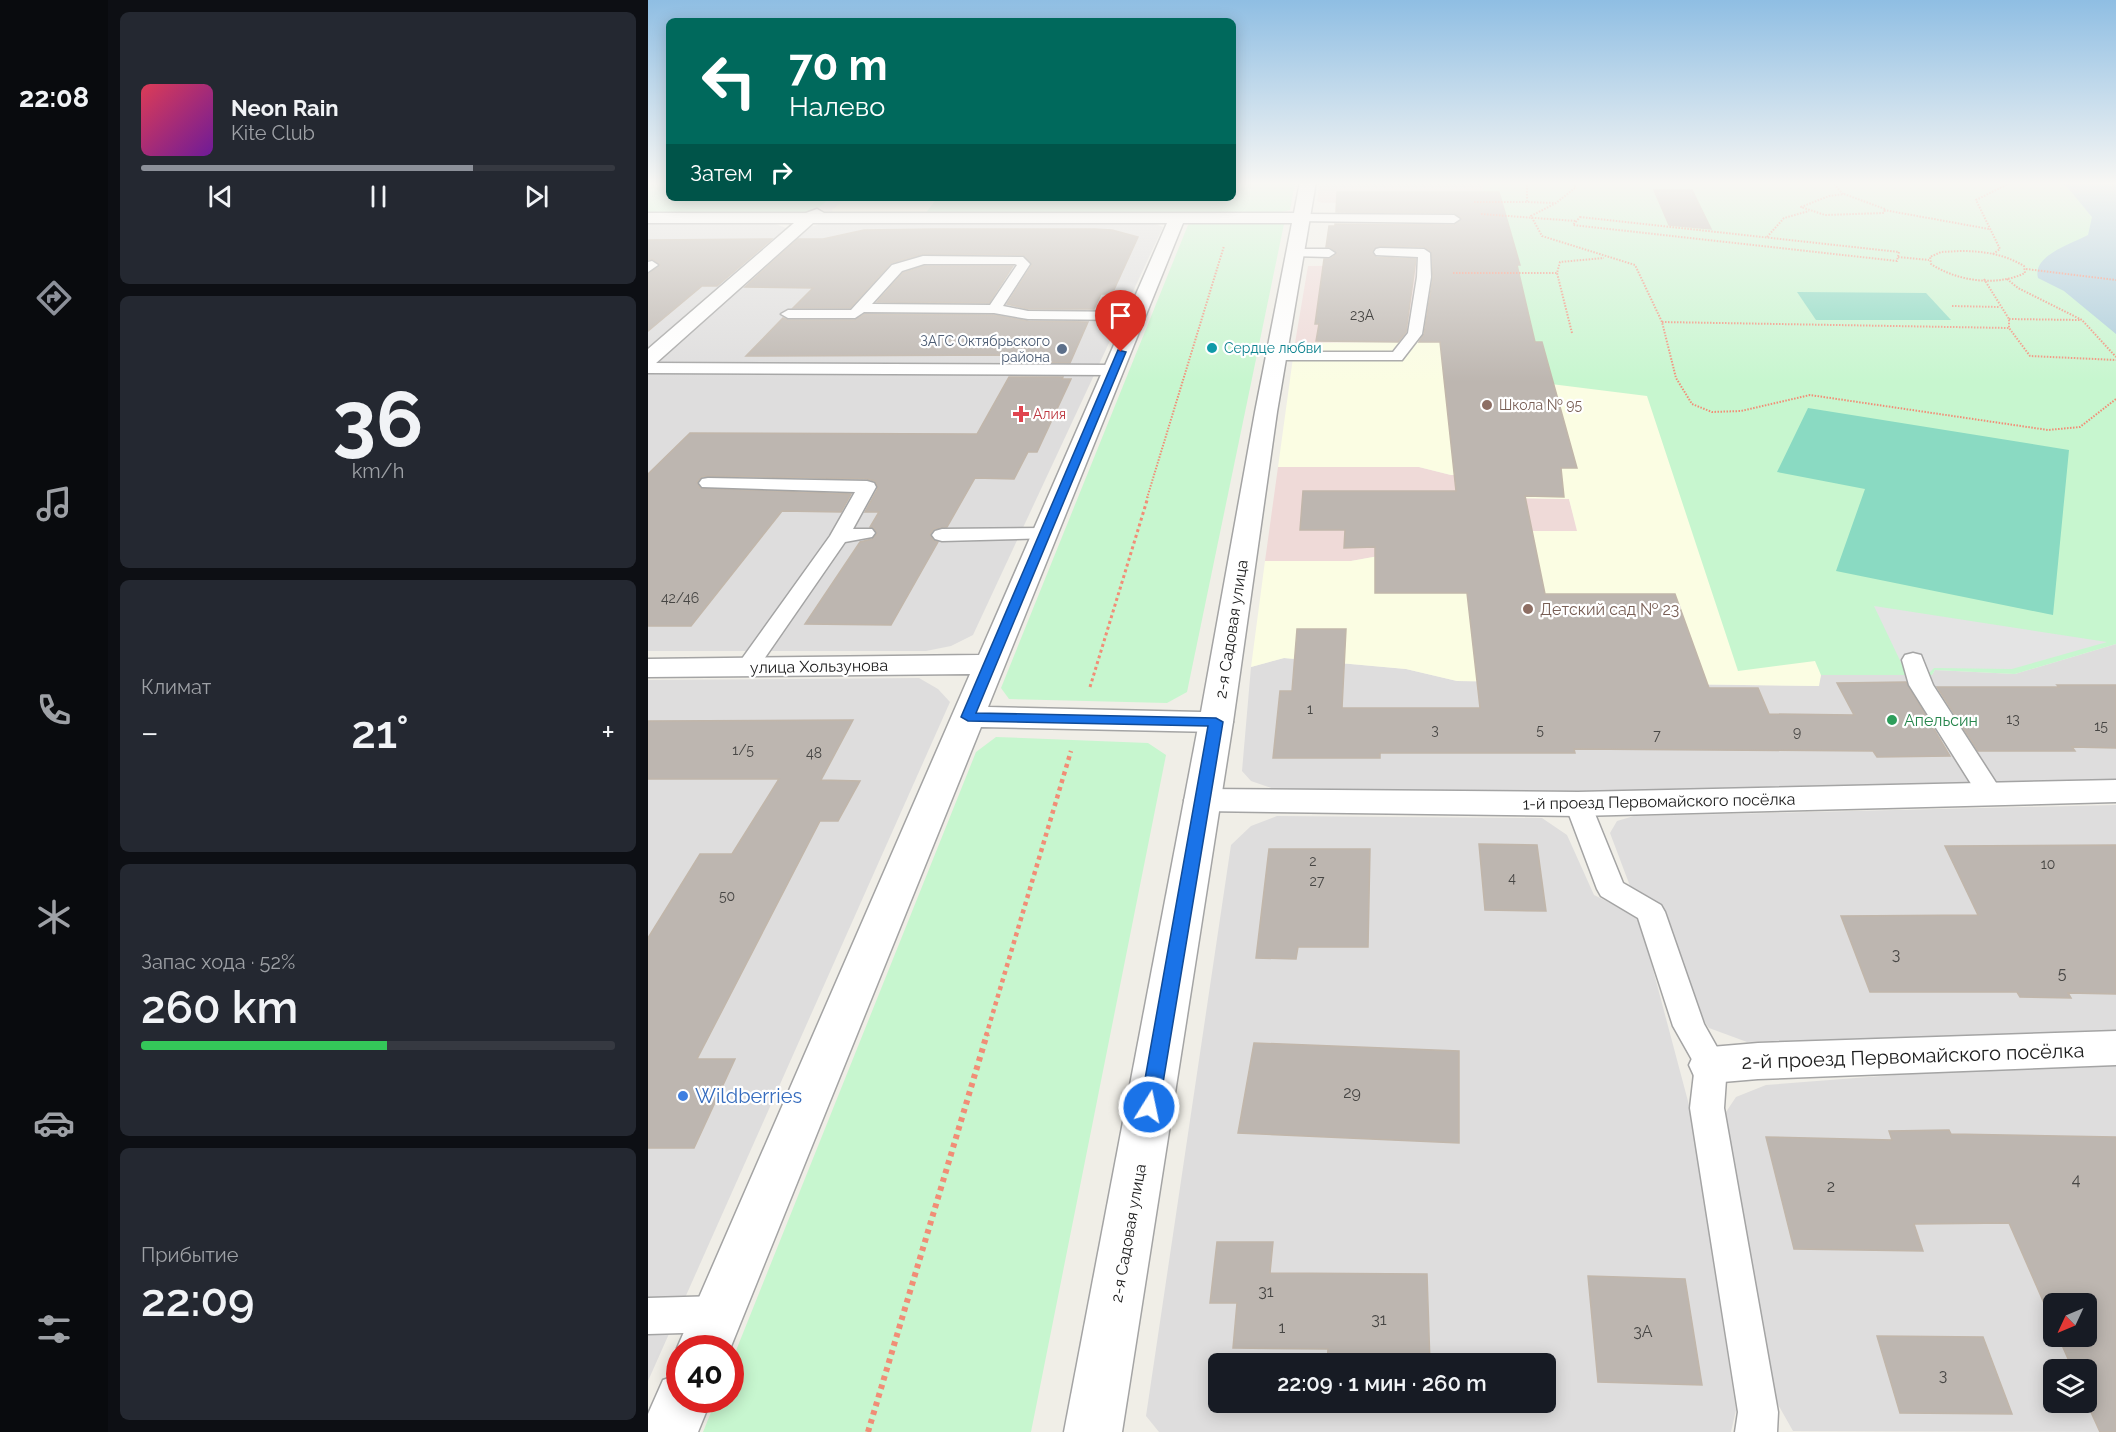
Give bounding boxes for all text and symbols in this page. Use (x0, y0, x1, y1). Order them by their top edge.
text: 70 m (789, 41, 888, 90)
icon: left (690, 42, 768, 120)
text: 22:08 (19, 82, 89, 113)
text: Налево (789, 91, 885, 122)
text: Neon Rain (231, 95, 339, 121)
text: Kite Club (231, 121, 315, 145)
icon: right (765, 156, 798, 189)
text: Затем (690, 160, 753, 186)
icon: previous (204, 180, 237, 213)
icon: pause (362, 180, 395, 213)
icon: next (520, 180, 553, 213)
icon: directions (33, 277, 75, 319)
pin (1095, 290, 1146, 352)
icon: arrive (1104, 299, 1137, 332)
house number: 23А (1350, 307, 1375, 323)
place label: ЗАГС Октябрьского района (920, 333, 1050, 365)
place label: Сердце любви (1224, 340, 1322, 356)
marker: Сердце любви (1205, 341, 1219, 355)
marker: ЗАГС Октябрьского района (1055, 342, 1069, 356)
text: 36 (333, 374, 423, 465)
place label: Школа № 95 (1499, 397, 1582, 413)
marker: Школа № 95 (1480, 398, 1494, 412)
place label: Алия (1033, 406, 1066, 422)
marker: Алия (1014, 407, 1028, 421)
text: km/h (352, 459, 404, 483)
icon: music (33, 483, 75, 525)
street label: 2-я Садовая улица (1211, 558, 1252, 700)
house number: 42/46 (661, 590, 699, 606)
place label: Детский сад № 23 (1540, 600, 1679, 619)
marker: Детский сад № 23 (1521, 602, 1535, 616)
street label: улица Хользунова (750, 656, 888, 677)
text: Климат (141, 675, 211, 699)
icon: phone (33, 689, 75, 731)
house number: 1 (1307, 701, 1313, 717)
text: 21° (351, 706, 409, 759)
place label: Апельсин (1904, 711, 1978, 730)
house number: 13 (2006, 711, 2020, 727)
text: − (141, 713, 159, 752)
text: + (601, 713, 615, 752)
marker: Апельсин (1885, 713, 1899, 727)
house number: 15 (2094, 718, 2108, 734)
house number: 3 (1431, 722, 1439, 738)
house number: 5 (1536, 722, 1544, 738)
house number: 9 (1793, 724, 1801, 740)
house number: 7 (1653, 727, 1661, 743)
house number: 1/5 (732, 742, 754, 758)
house number: 48 (806, 745, 822, 761)
street label: 1-й проезд Первомайского посёлка (1522, 790, 1796, 813)
house number: 2 (1309, 853, 1317, 869)
house number: 10 (2041, 856, 2055, 872)
house number: 4 (1508, 870, 1516, 886)
house number: 27 (1310, 873, 1325, 889)
house number: 50 (719, 888, 735, 904)
icon: climate (33, 896, 75, 938)
house number: 3 (1892, 945, 1900, 964)
text: Запас хода · 52% (141, 950, 295, 974)
house number: 5 (2058, 964, 2067, 983)
text: 260 km (141, 981, 298, 1034)
street label: 2-й проезд Первомайского посёлка (1741, 1038, 2085, 1074)
position arrow (1117, 1075, 1181, 1139)
house number: 29 (1343, 1083, 1361, 1102)
place label: Wildberries (695, 1084, 802, 1108)
marker: Wildberries (676, 1089, 690, 1103)
icon: car (33, 1102, 75, 1144)
street label: 2-я Садовая улица (1107, 1162, 1150, 1304)
house number: 4 (2072, 1170, 2081, 1189)
house number: 2 (1827, 1177, 1835, 1196)
text: Прибытие (141, 1243, 238, 1267)
text: 22:09 (141, 1274, 255, 1327)
house number: 31 (1258, 1282, 1274, 1301)
north arrow (2043, 1293, 2097, 1347)
map controls (2043, 1293, 2097, 1413)
icon: filters (33, 1308, 75, 1350)
house number: 31 (1371, 1310, 1387, 1329)
house number: 1 (1279, 1318, 1286, 1337)
house number: 3А (1633, 1322, 1653, 1341)
speed limit sign: 40 (666, 1335, 744, 1413)
button: layers (2043, 1359, 2097, 1413)
house number: 3 (1939, 1366, 1947, 1385)
text: 22:09 · 1 мин · 260 m (1277, 1370, 1487, 1396)

